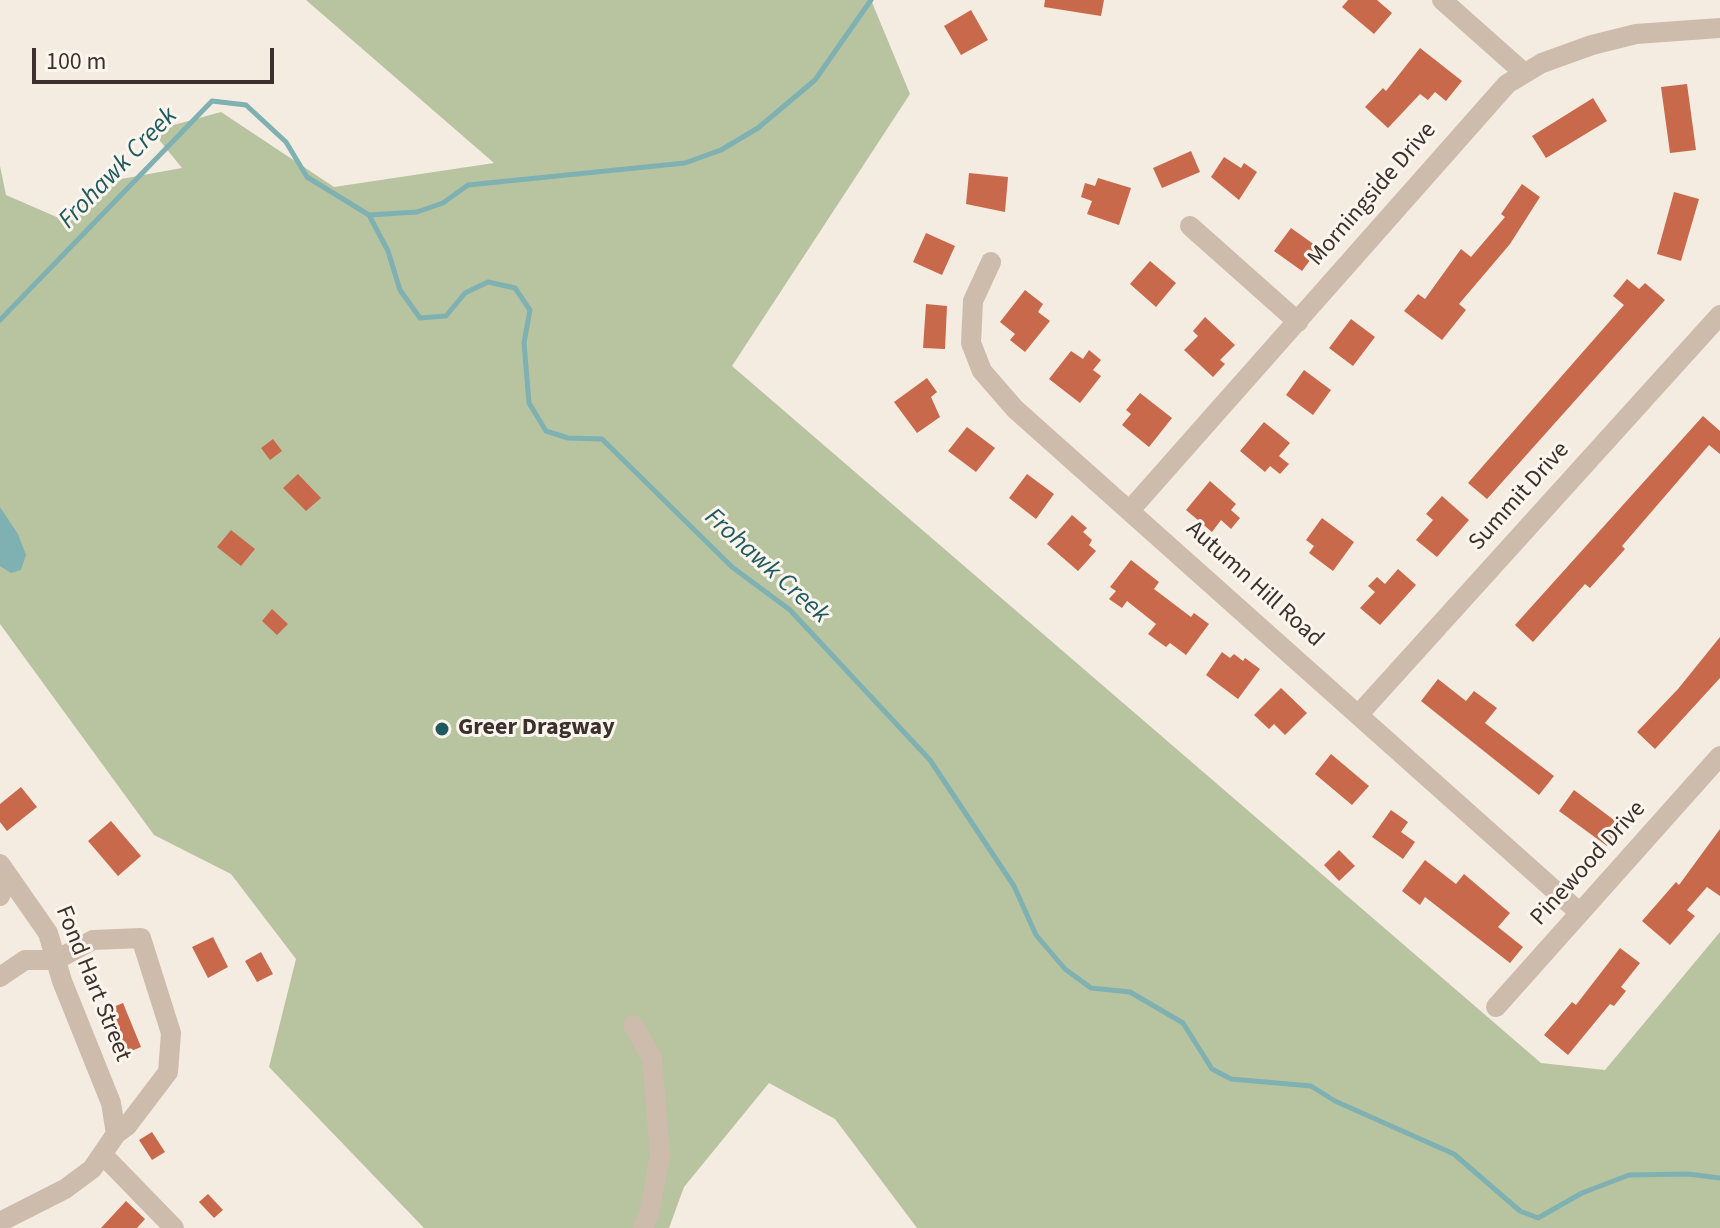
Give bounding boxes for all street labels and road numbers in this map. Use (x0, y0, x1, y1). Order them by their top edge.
street label: Morningside Drive (1303, 117, 1443, 273)
street label: Summit Drive (1464, 437, 1576, 557)
street label: Autumn Hill Road (1179, 516, 1329, 654)
street label: Pinewood Drive (1525, 796, 1653, 932)
street label: Fond Hart Street (48, 902, 136, 1066)

